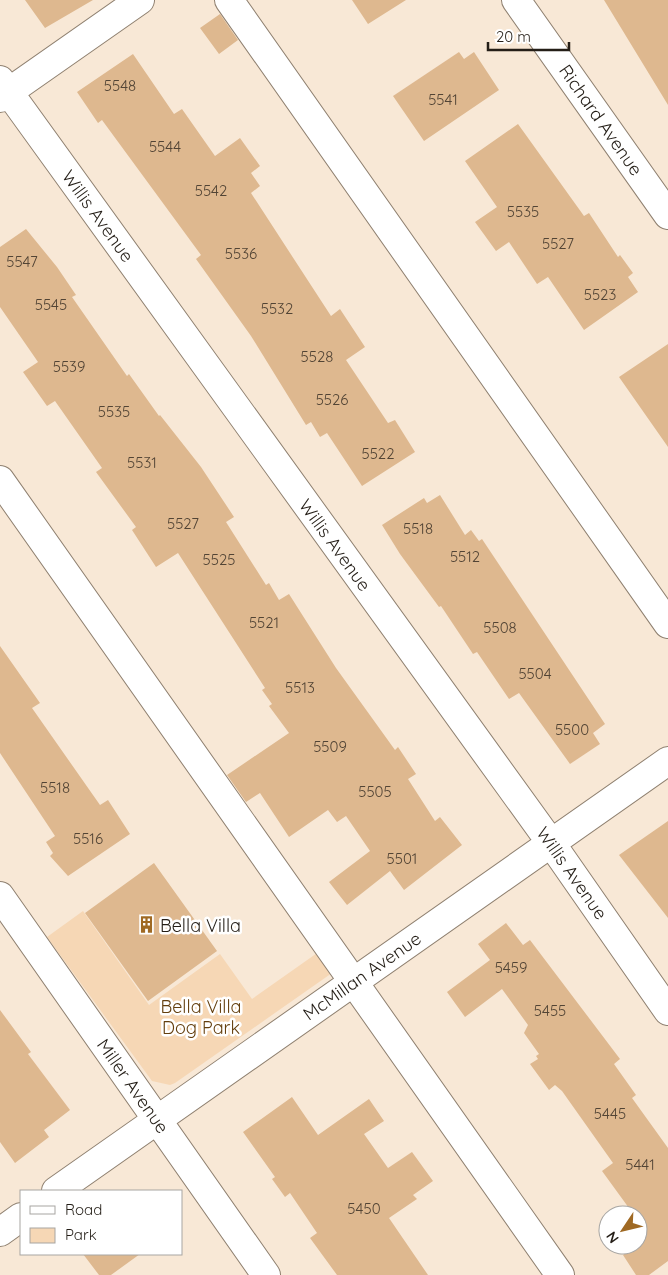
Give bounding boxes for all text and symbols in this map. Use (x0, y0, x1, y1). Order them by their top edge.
scale bar (488, 20, 569, 52)
text: 20 m (496, 27, 531, 46)
street label: Richard Avenue (554, 60, 648, 180)
house number: 5548 (104, 76, 136, 95)
house number: 5541 (428, 90, 458, 109)
house number: 5544 (149, 137, 181, 156)
street label: Willis Avenue (57, 165, 139, 267)
house number: 5542 (195, 181, 227, 200)
house number: 5535 (507, 202, 539, 221)
house number: 5527 (542, 234, 574, 253)
house number: 5536 (225, 244, 257, 263)
house number: 5547 (6, 252, 38, 271)
house number: 5523 (584, 285, 616, 304)
house number: 5545 (35, 295, 67, 314)
house number: 5532 (261, 299, 293, 318)
house number: 5528 (301, 347, 333, 366)
house number: 5539 (53, 357, 85, 376)
house number: 5526 (316, 390, 348, 409)
house number: 5535 (98, 402, 130, 421)
house number: 5522 (362, 444, 394, 463)
house number: 5531 (127, 453, 157, 472)
street label: Willis Avenue (294, 494, 376, 596)
house number: 5527 (167, 514, 199, 533)
house number: 5518 (403, 519, 433, 538)
house number: 5512 (450, 547, 480, 566)
house number: 5525 (203, 550, 235, 569)
house number: 5521 (249, 613, 279, 632)
house number: 5508 (483, 618, 517, 637)
house number: 5504 (518, 664, 552, 683)
house number: 5513 (285, 678, 315, 697)
house number: 5500 (555, 720, 589, 739)
house number: 5509 (313, 737, 347, 756)
house number: 5518 (40, 778, 70, 797)
house number: 5505 (358, 782, 392, 801)
street label: Willis Avenue (532, 822, 612, 924)
house number: 5516 (73, 829, 103, 848)
house number: 5501 (387, 849, 417, 868)
place label: Bella Villa (160, 914, 241, 937)
building icon: Bella Villa (136, 915, 156, 935)
street label: McMillan Avenue (298, 927, 426, 1025)
house number: 5459 (495, 958, 527, 977)
park label: Bella Villa Dog Park (161, 995, 241, 1039)
house number: 5455 (534, 1001, 566, 1020)
street label: Miller Avenue (92, 1034, 174, 1138)
house number: 5445 (594, 1104, 626, 1123)
house number: 5441 (625, 1155, 655, 1174)
legend (20, 1190, 182, 1255)
house number: 5450 (347, 1199, 381, 1218)
text: Road (65, 1200, 102, 1219)
north arrow (598, 1205, 648, 1255)
text: Park (65, 1225, 97, 1244)
text: N (602, 1228, 623, 1247)

